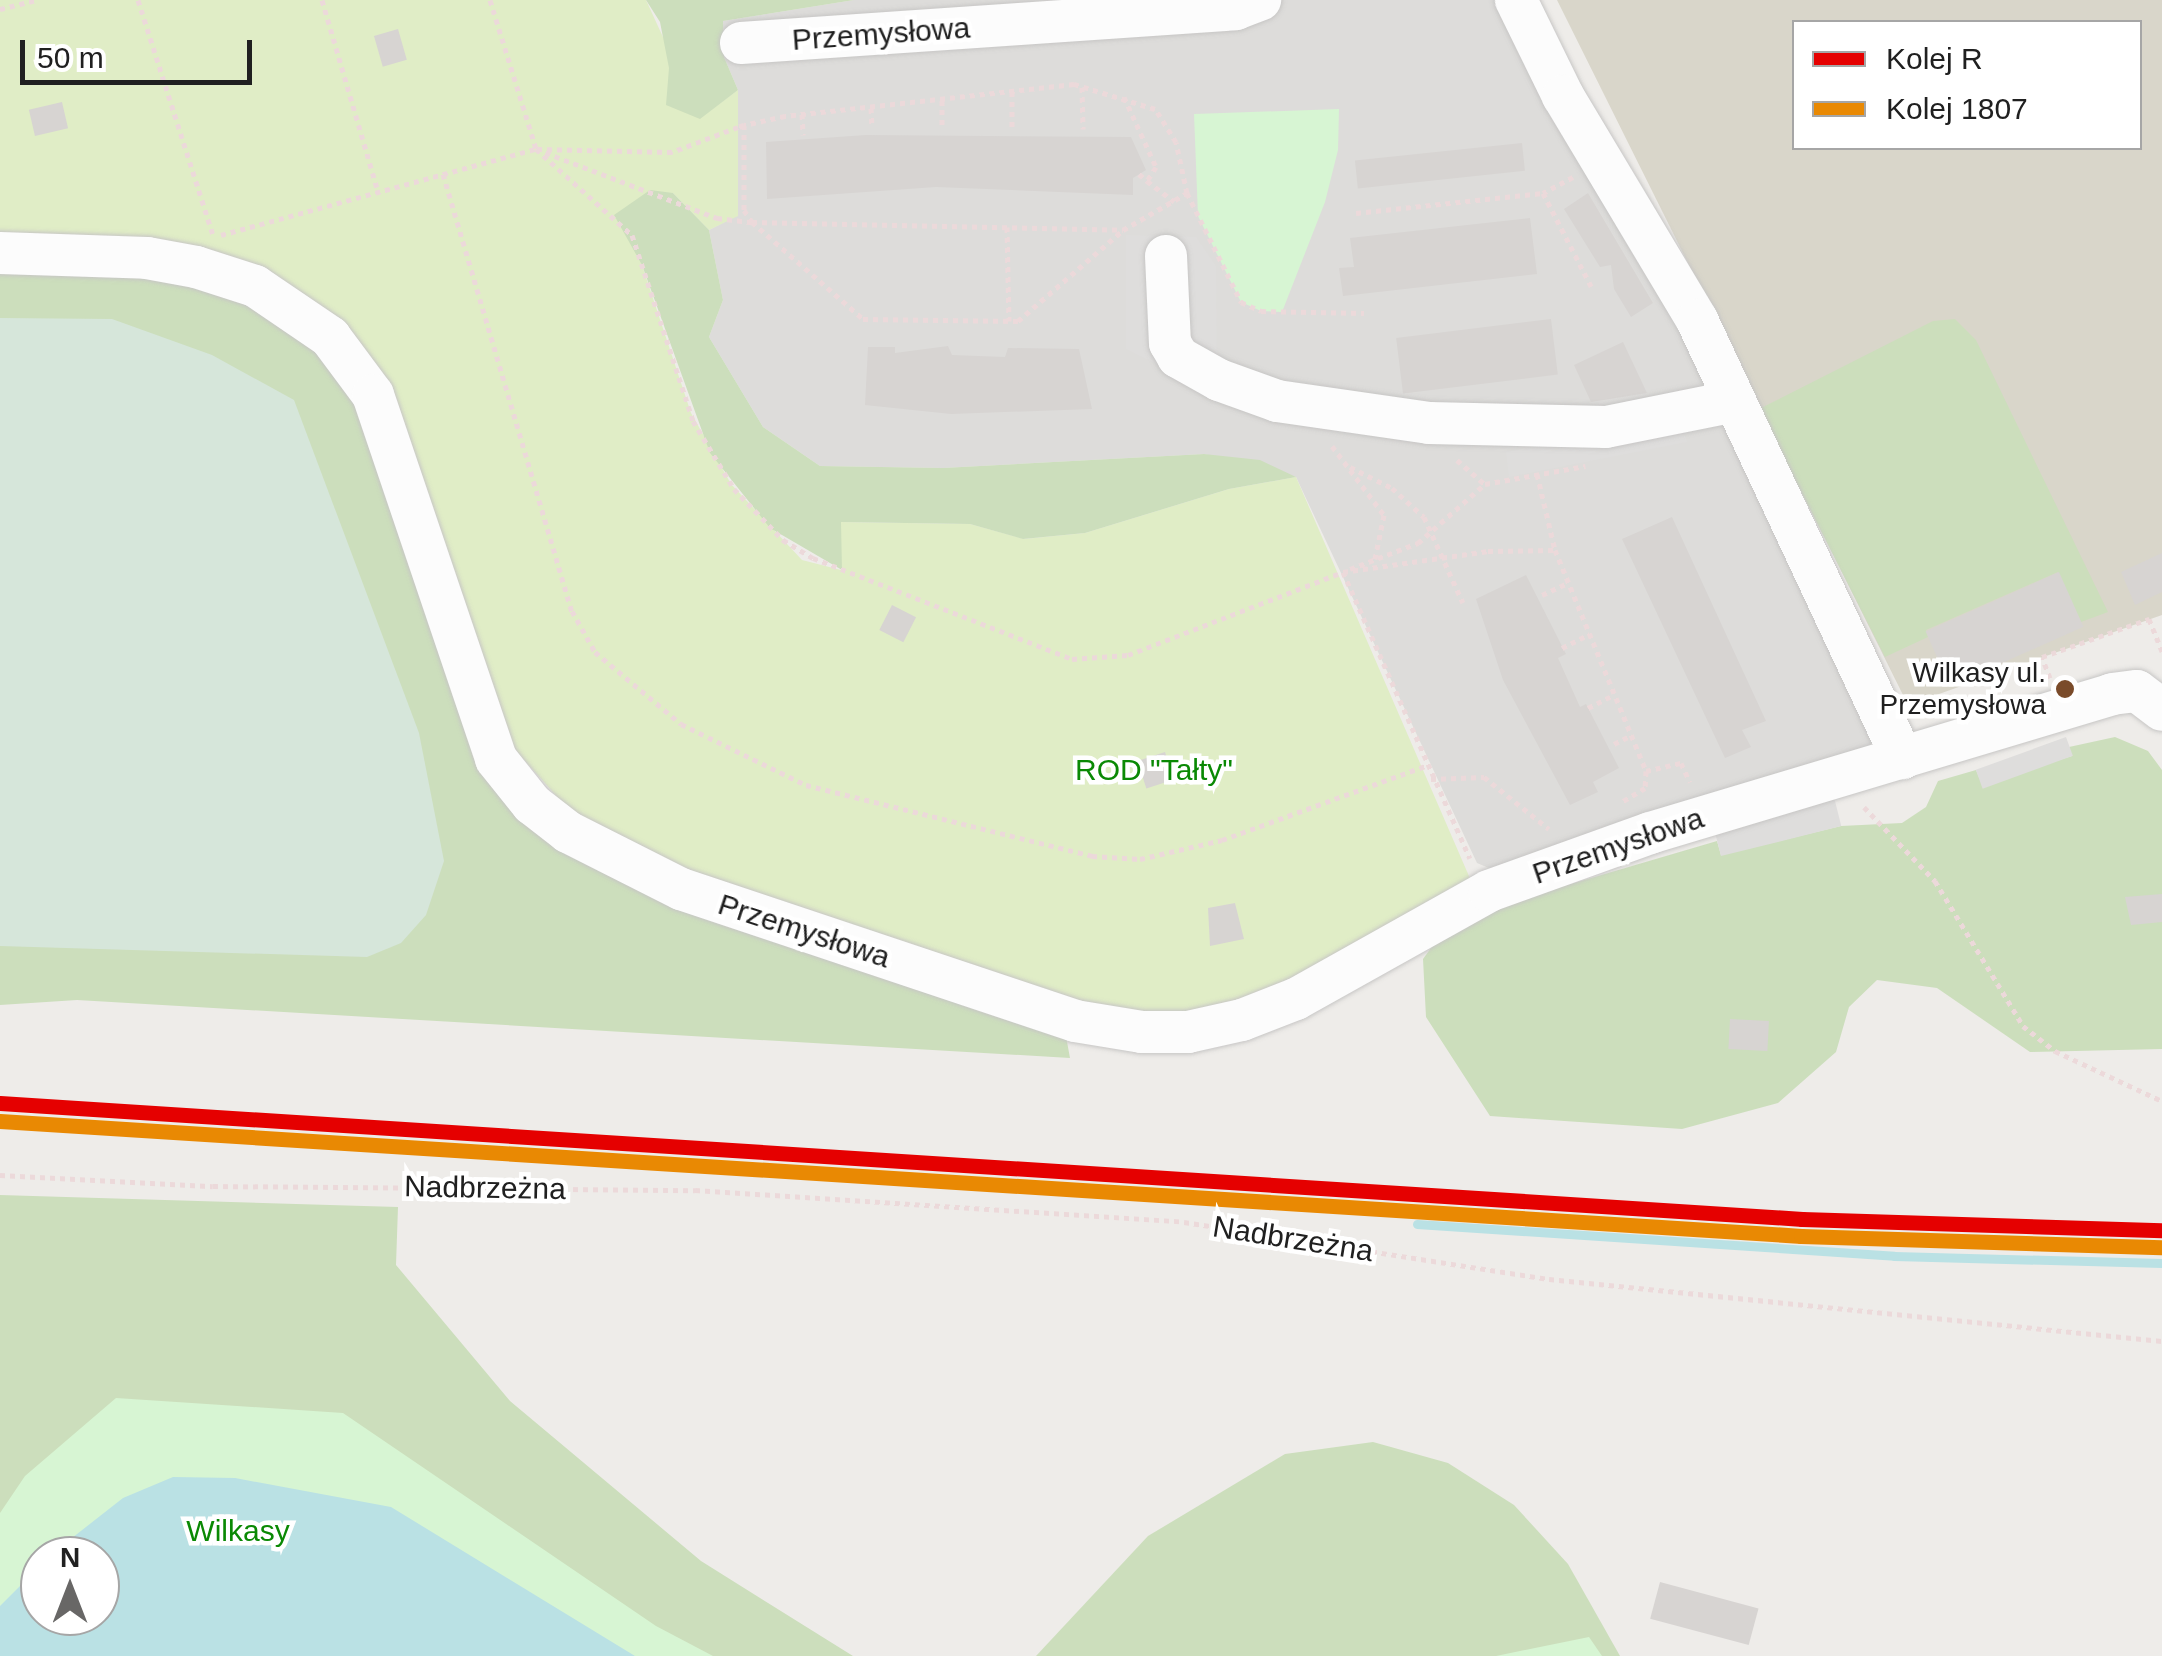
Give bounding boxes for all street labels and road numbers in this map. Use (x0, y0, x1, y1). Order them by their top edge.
street label: Przemysłowa (791, 10, 971, 58)
street label: Przemysłowa (1528, 800, 1708, 892)
street label: Przemysłowa (714, 886, 894, 976)
street label: Nadbrzeżna (404, 1169, 566, 1207)
street label: Nadbrzeżna (1210, 1209, 1376, 1269)

